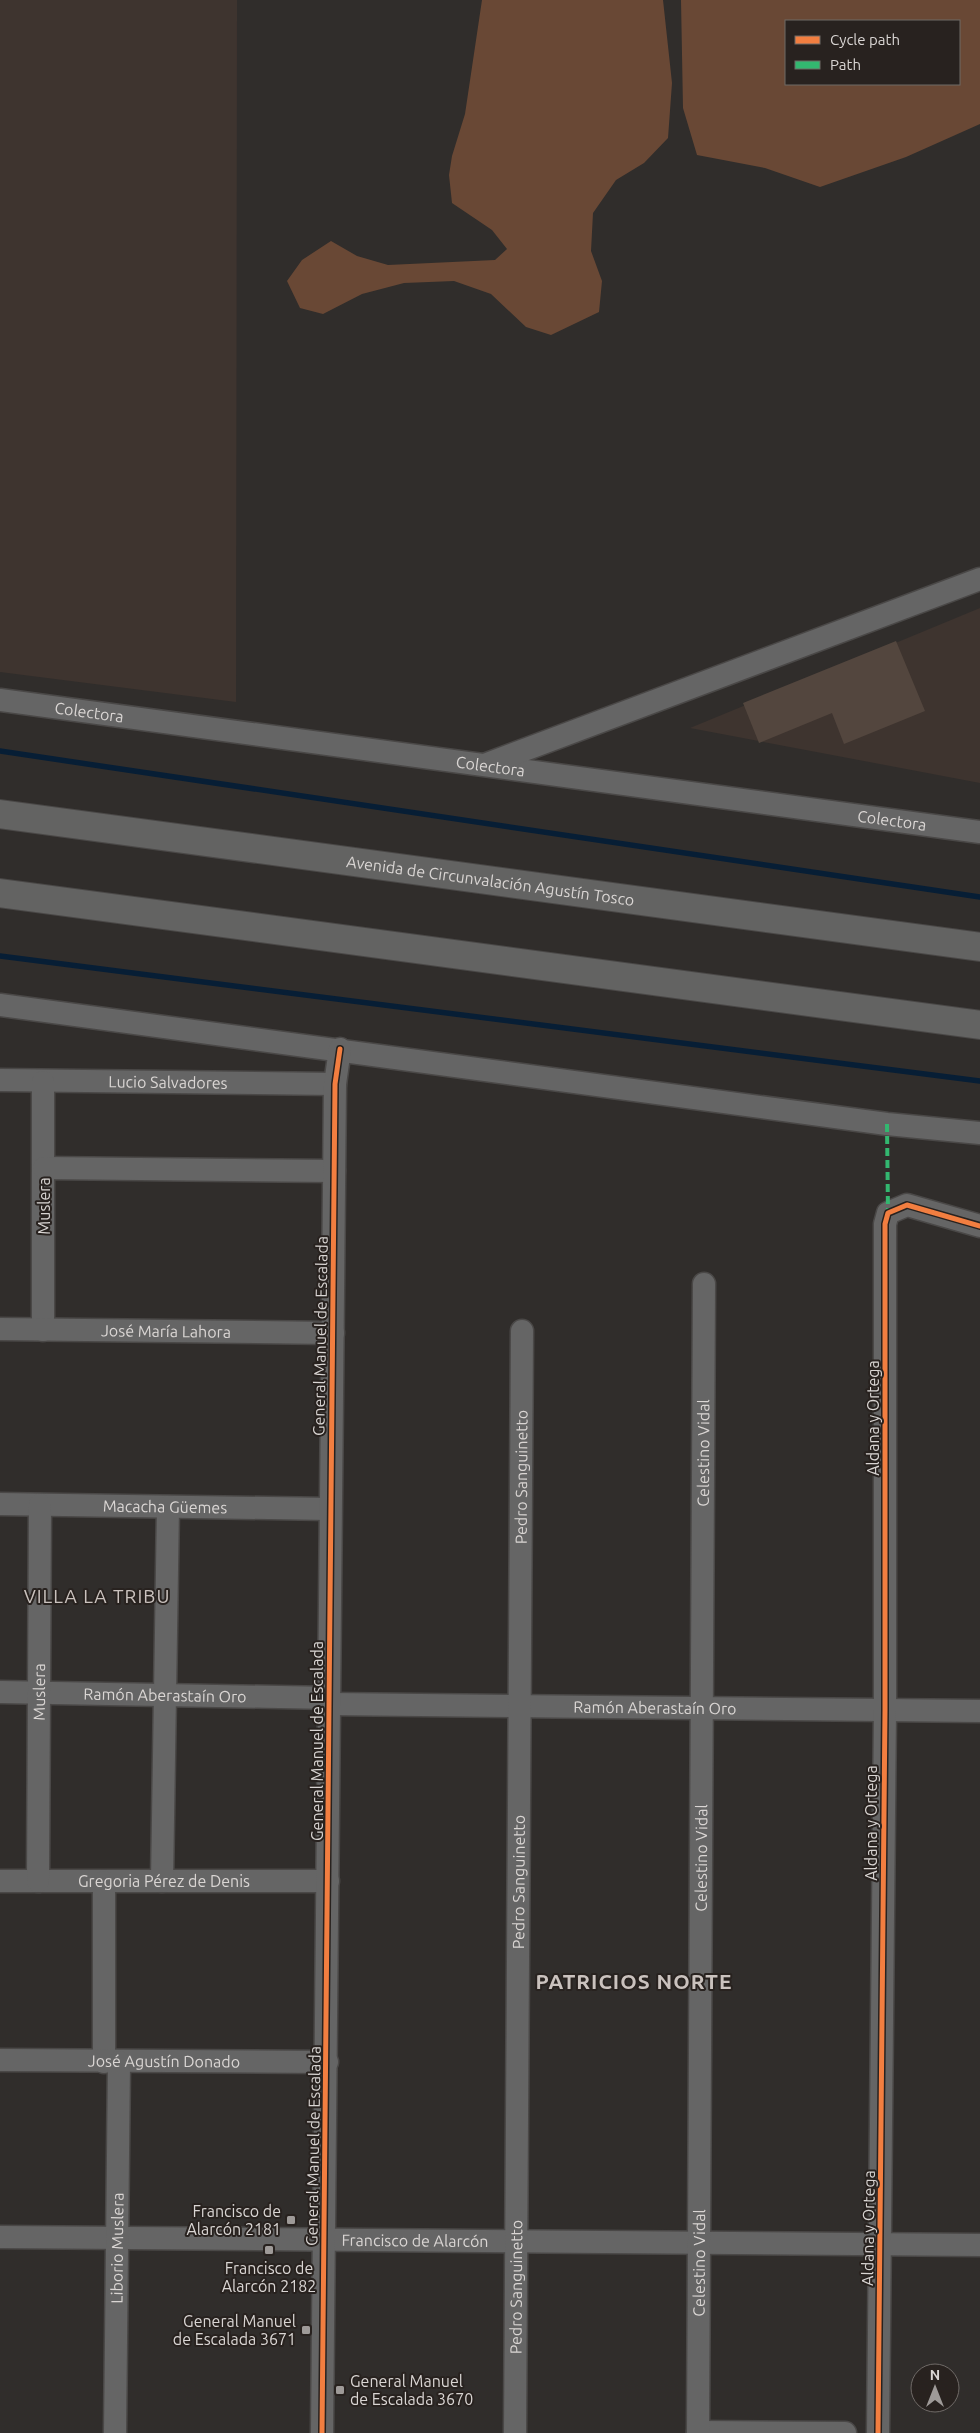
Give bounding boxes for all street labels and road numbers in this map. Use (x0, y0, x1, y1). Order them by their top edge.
street label: Colectora (53, 698, 125, 726)
street label: Colectora (455, 753, 526, 780)
street label: Colectora (856, 807, 928, 834)
street label: Avenida de Circunvalación Agustín Tosco (345, 852, 636, 909)
street label: Lucio Salvadores (108, 1072, 228, 1092)
street label: Muslera (35, 1177, 53, 1235)
street label: General Manuel de Escalada (309, 1236, 331, 1436)
street label: José María Lahora (101, 1321, 231, 1341)
street label: Aldana y Ortega (864, 1360, 882, 1476)
street label: Celestino Vidal (694, 1399, 712, 1507)
street label: Pedro Sanguinetto (512, 1410, 530, 1544)
street label: Macacha Güemes (103, 1497, 227, 1516)
street label: General Manuel de Escalada (308, 1641, 326, 1841)
street label: Muslera (30, 1663, 48, 1721)
street label: Ramón Aberastaín Oro (83, 1685, 247, 1705)
street label: Ramón Aberastaín Oro (573, 1698, 737, 1717)
street label: Aldana y Ortega (862, 1765, 880, 1881)
street label: Celestino Vidal (692, 1804, 710, 1912)
street label: Pedro Sanguinetto (509, 1815, 528, 1949)
street label: Gregoria Pérez de Denis (78, 1872, 250, 1890)
street label: General Manuel de Escalada (302, 2046, 324, 2246)
street label: José Agustín Donado (88, 2052, 240, 2070)
street label: Aldana y Ortega (858, 2170, 878, 2286)
street label: Liborio Muslera (107, 2192, 127, 2304)
street label: Celestino Vidal (690, 2209, 708, 2317)
street label: Pedro Sanguinetto (507, 2220, 525, 2354)
street label: Francisco de Alarcón (341, 2231, 489, 2250)

